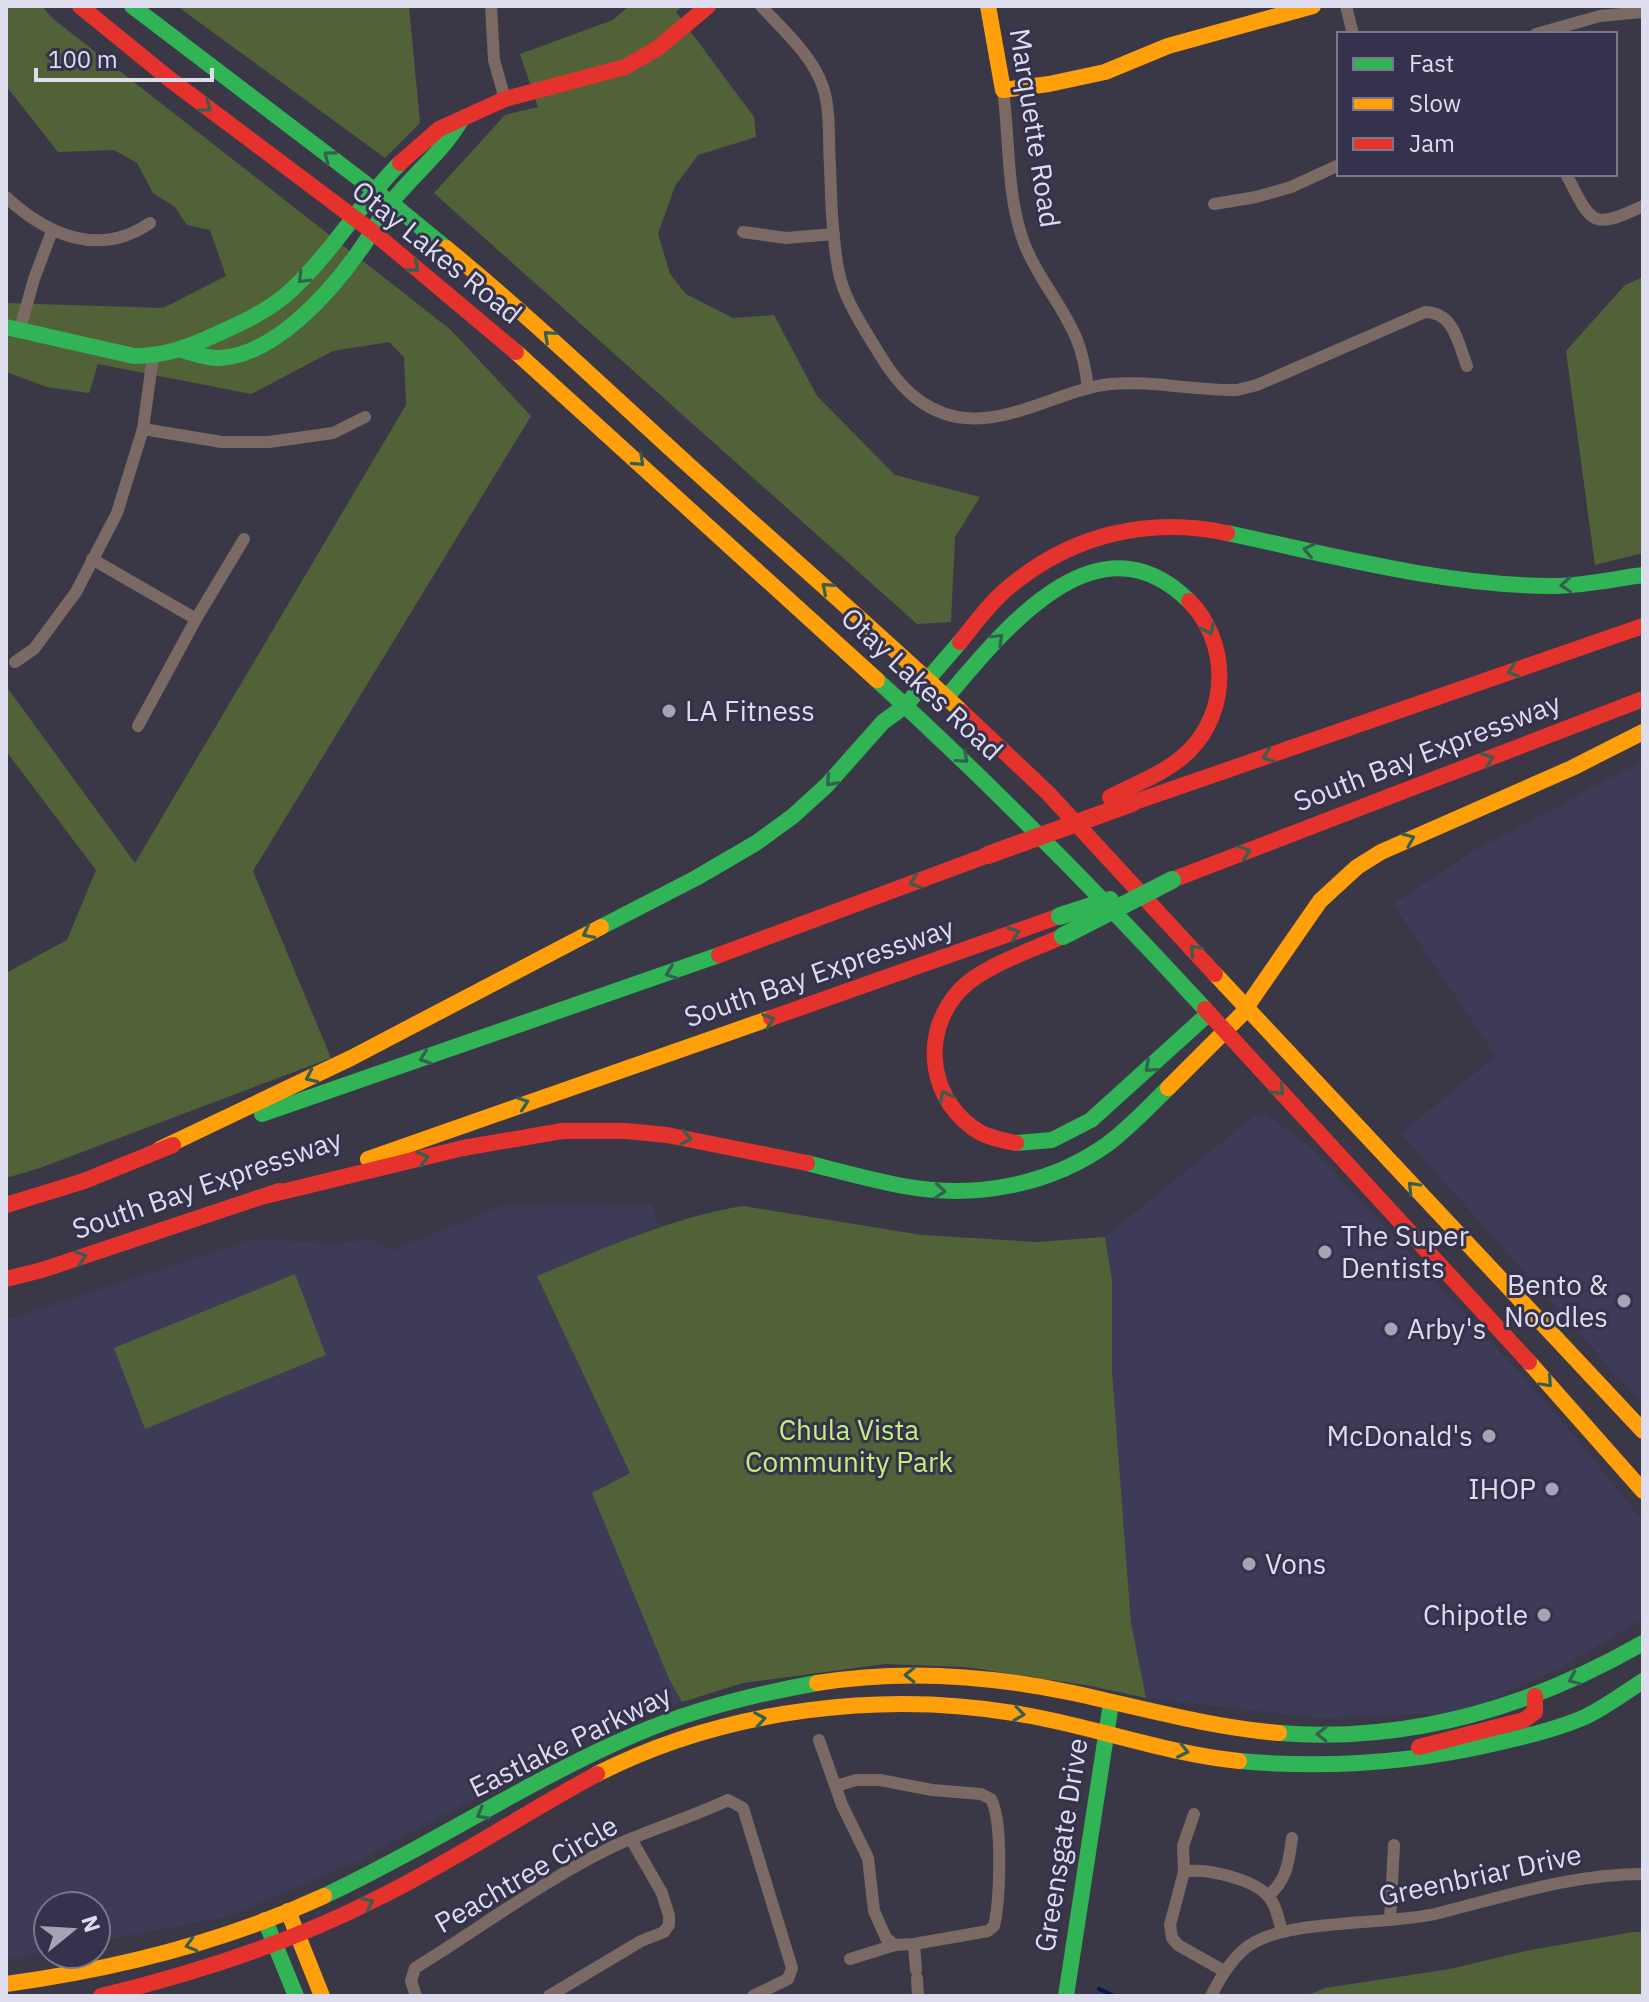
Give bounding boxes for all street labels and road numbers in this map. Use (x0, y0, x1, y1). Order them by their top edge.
street label: Marquette Road (1002, 26, 1069, 230)
street label: Otay Lakes Road (345, 172, 530, 332)
street label: Otay Lakes Road (834, 599, 1011, 768)
street label: South Bay Expressway (1288, 684, 1566, 820)
street label: South Bay Expressway (679, 908, 959, 1035)
street label: South Bay Expressway (67, 1120, 347, 1247)
street label: Eastlake Parkway (463, 1676, 677, 1805)
street label: Greensgate Drive (1025, 1735, 1096, 1954)
street label: Peachtree Circle (427, 1806, 624, 1941)
street label: Greenbriar Drive (1375, 1835, 1585, 1914)

